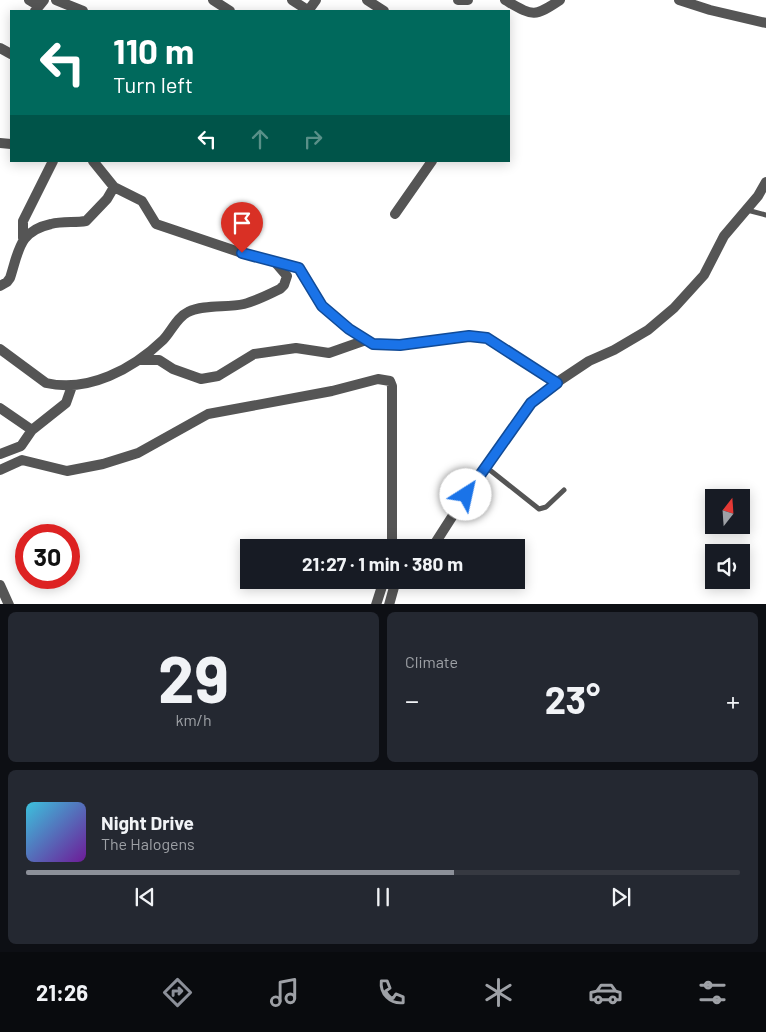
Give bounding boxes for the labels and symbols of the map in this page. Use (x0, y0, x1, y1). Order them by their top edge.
pin (221, 202, 263, 253)
position arrow (439, 468, 491, 520)
north arrow (705, 489, 750, 534)
speed limit sign: 30 (15, 524, 80, 589)

